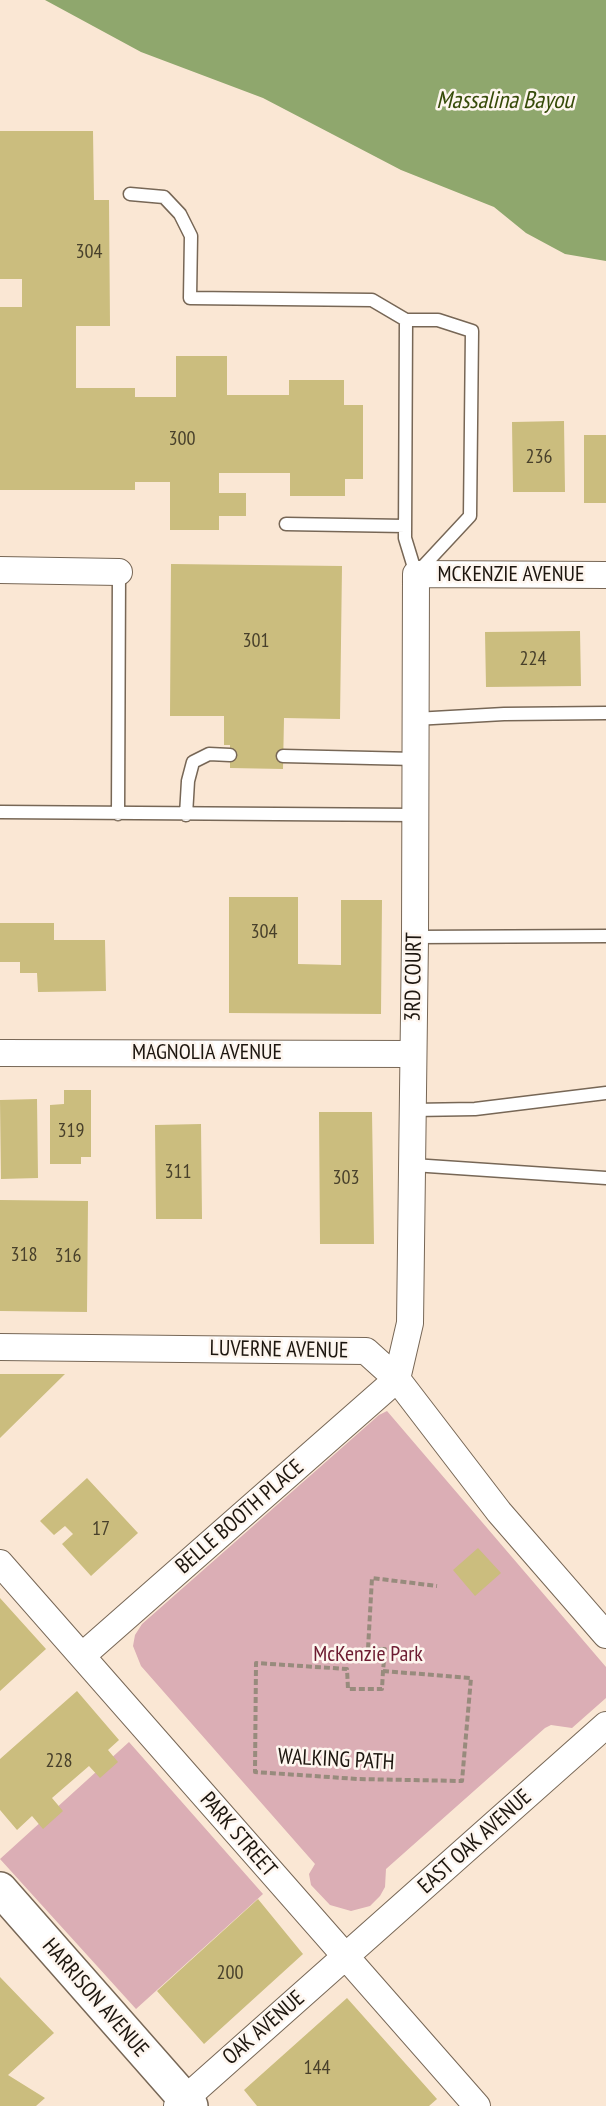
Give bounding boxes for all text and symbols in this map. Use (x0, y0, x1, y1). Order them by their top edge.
water label: Massalina Bayou (436, 87, 574, 115)
house number: 304 (76, 240, 102, 264)
house number: 300 (169, 427, 195, 451)
house number: 236 (526, 445, 552, 469)
street label: MCKENZIE AVENUE (437, 562, 585, 588)
house number: 301 (243, 629, 269, 653)
house number: 224 (520, 647, 546, 671)
house number: 304 (251, 920, 277, 944)
street label: 3RD COURT (400, 932, 428, 1022)
street label: MAGNOLIA AVENUE (132, 1040, 282, 1066)
house number: 319 (58, 1119, 84, 1143)
house number: 311 (165, 1160, 191, 1184)
house number: 303 (333, 1166, 359, 1190)
house number: 318 (11, 1243, 37, 1267)
house number: 316 (55, 1244, 81, 1268)
street label: LUVERNE AVENUE (209, 1336, 349, 1364)
street label: BELLE BOOTH PLACE (171, 1454, 309, 1580)
house number: 17 (92, 1517, 110, 1541)
park label: McKenzie Park (313, 1642, 423, 1668)
street label: WALKING PATH (277, 1744, 395, 1776)
house number: 228 (46, 1749, 72, 1773)
street label: EAST OAK AVENUE (413, 1784, 537, 1900)
street label: PARK STREET (194, 1787, 282, 1883)
street label: HARRISON AVENUE (36, 1933, 154, 2063)
house number: 200 (217, 1961, 243, 1985)
street label: OAK AVENUE (218, 1985, 310, 2071)
house number: 144 (304, 2056, 330, 2080)

